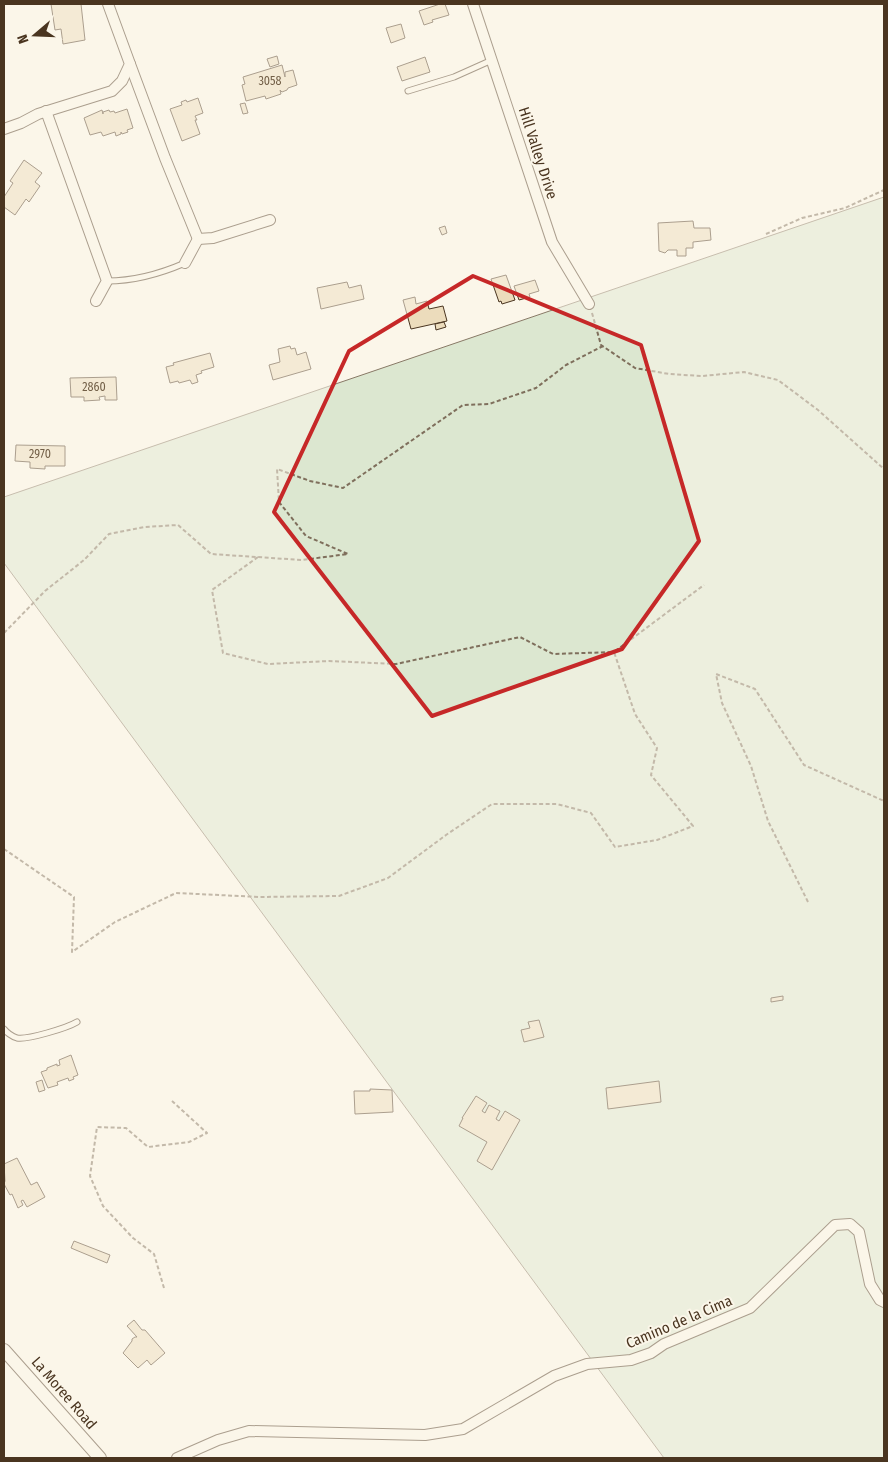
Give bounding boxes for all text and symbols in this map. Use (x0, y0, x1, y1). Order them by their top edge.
north arrow (10, 10, 60, 60)
text: N (14, 32, 33, 46)
house number: 3058 (258, 74, 282, 88)
street label: Hill Valley Drive (515, 105, 561, 201)
house number: 2860 (82, 380, 106, 394)
house number: 2970 (29, 447, 51, 461)
street label: Camino de la Cima (623, 1292, 735, 1352)
street label: La Moree Road (28, 1353, 100, 1433)

